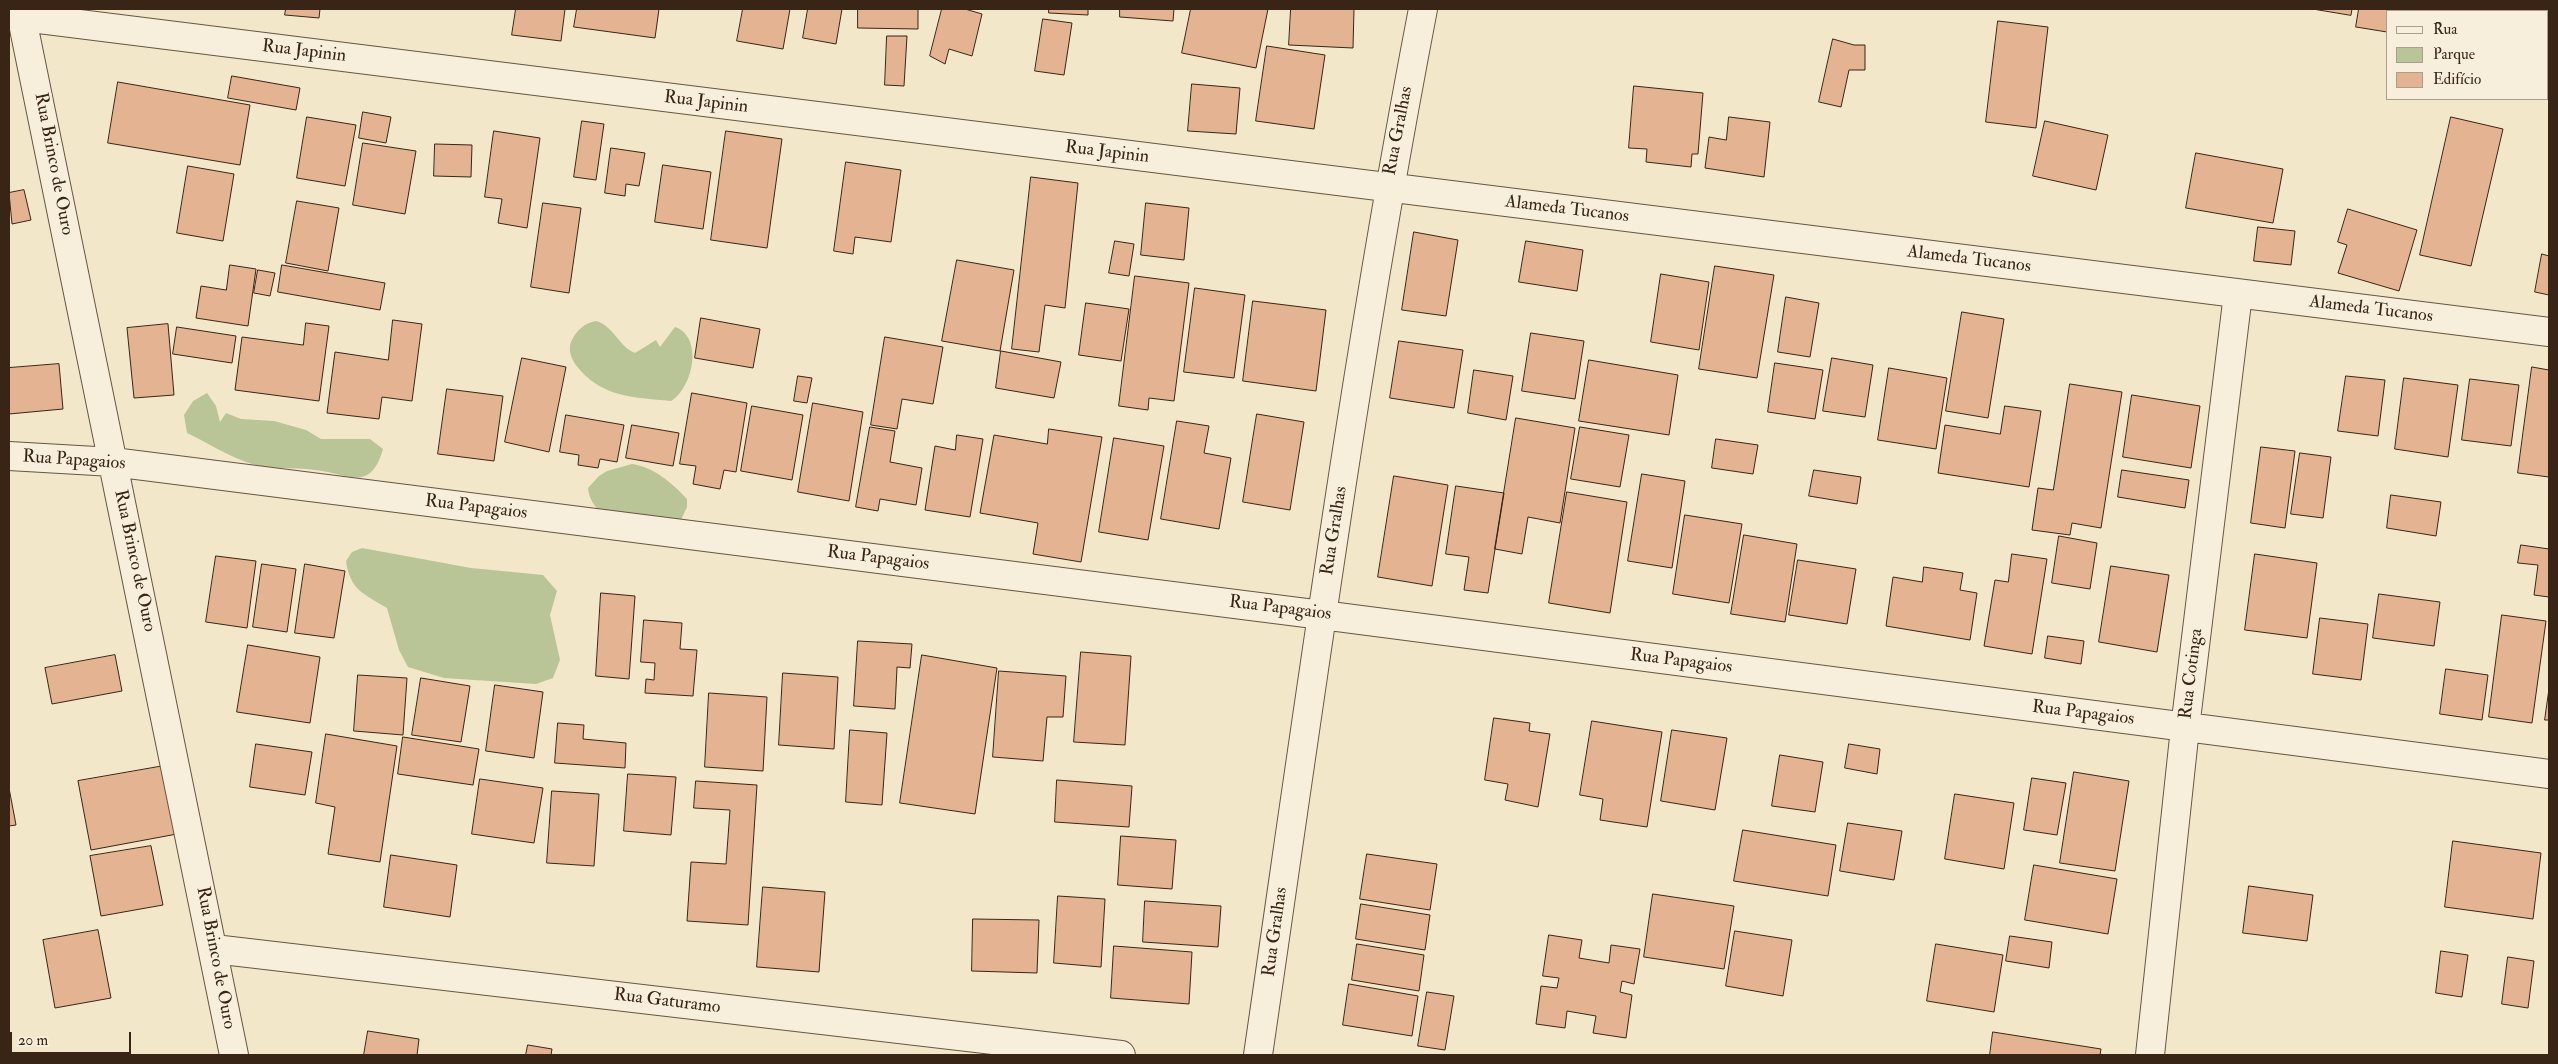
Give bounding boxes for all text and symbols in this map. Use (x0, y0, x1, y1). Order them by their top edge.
legend (2386, 10, 2548, 100)
text: Rua (2433, 20, 2458, 39)
street label: Rua Japinin (261, 36, 347, 68)
text: Parque (2433, 45, 2475, 64)
text: Edifício (2433, 70, 2481, 89)
street label: Rua Gralhas (1380, 85, 1418, 177)
street label: Rua Japinin (663, 87, 749, 119)
street label: Rua Brinco de Ouro (29, 91, 77, 237)
street label: Rua Japinin (1064, 137, 1150, 169)
street label: Alameda Tucanos (1504, 192, 1630, 228)
street label: Alameda Tucanos (1906, 242, 2032, 278)
street label: Alameda Tucanos (2308, 292, 2434, 328)
street label: Rua Papagaios (22, 447, 126, 475)
street label: Rua Gralhas (1317, 485, 1353, 577)
street label: Rua Brinco de Ouro (108, 488, 160, 634)
street label: Rua Papagaios (424, 491, 528, 525)
street label: Rua Papagaios (826, 542, 930, 576)
street label: Rua Papagaios (1228, 592, 1332, 626)
street label: Rua Cotinga (2176, 627, 2208, 721)
street label: Rua Papagaios (1629, 645, 1733, 679)
street label: Rua Papagaios (2031, 697, 2135, 731)
street label: Rua Brinco de Ouro (191, 885, 239, 1031)
street label: Rua Gralhas (1259, 886, 1293, 978)
street label: Rua Gaturamo (612, 985, 722, 1019)
scale bar (12, 1022, 134, 1054)
text: 20 m (18, 1031, 48, 1050)

